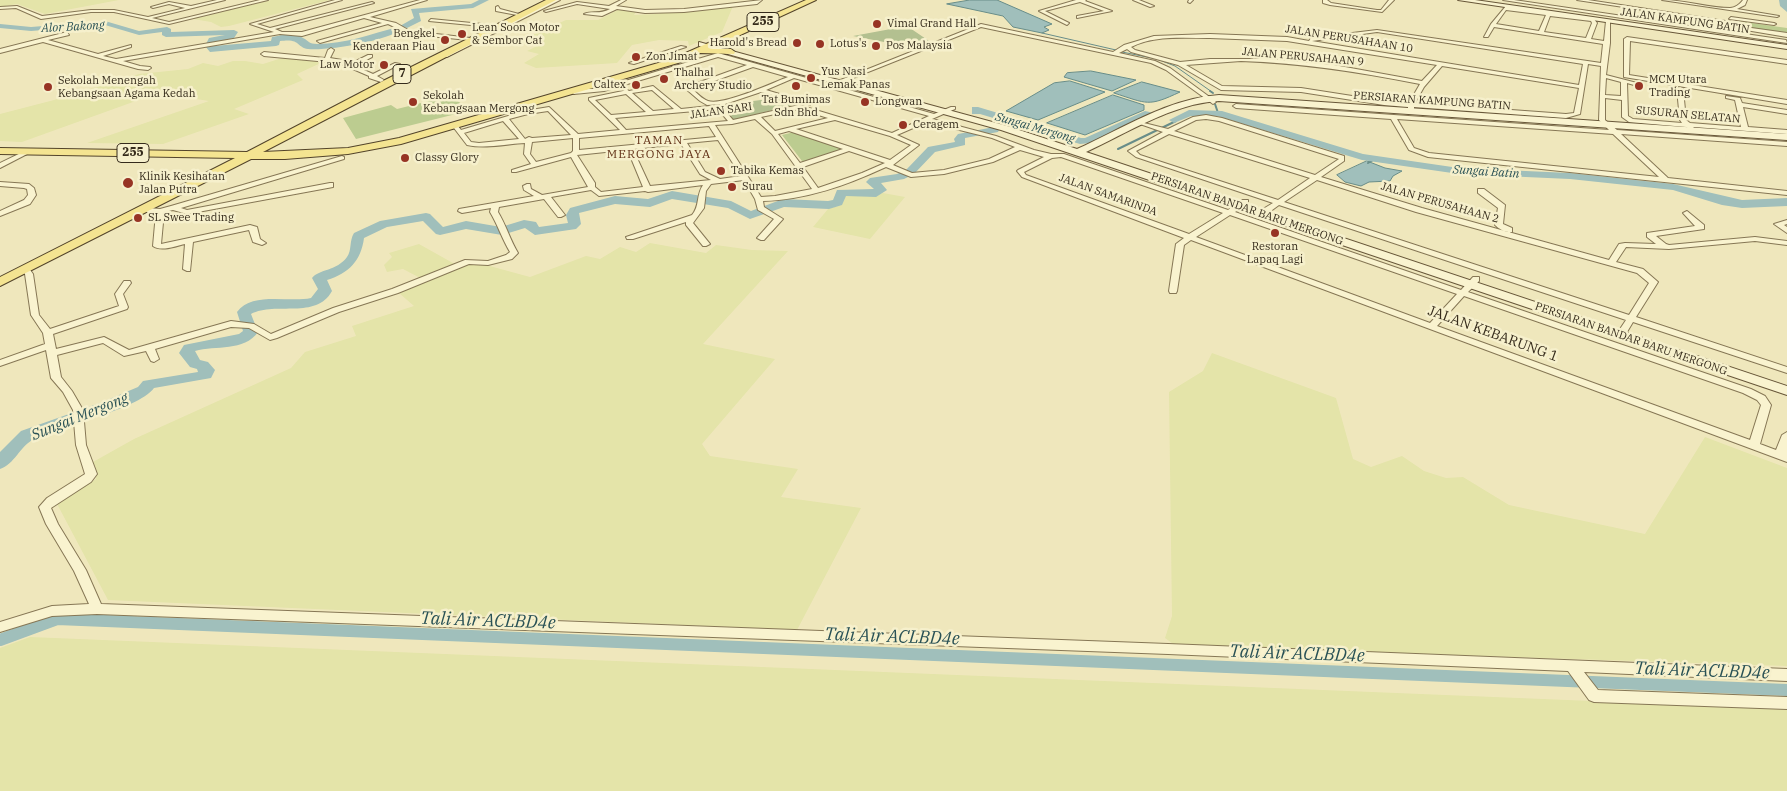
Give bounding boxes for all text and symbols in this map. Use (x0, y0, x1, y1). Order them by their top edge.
street label: JALAN KAMPUNG BATIN (1620, 5, 1750, 37)
road number: 255 (747, 13, 779, 32)
place label: Vimal Grand Hall (887, 17, 976, 31)
water label: Alor Bakong (41, 18, 105, 36)
marker: Vimal Grand Hall (871, 18, 883, 30)
place label: Lean Soon Motor & Sembor Cat (472, 21, 559, 47)
street label: JALAN PERUSAHAAN 10 (1284, 22, 1414, 56)
place label: Bengkel Kenderaan Piau (352, 27, 435, 53)
marker: Lean Soon Motor & Sembor Cat (456, 28, 468, 40)
marker: Bengkel Kenderaan Piau (439, 34, 451, 46)
place label: Harold's Bread (710, 36, 787, 50)
marker: Harold's Bread (791, 37, 803, 49)
place label: Lotus's (830, 37, 867, 51)
marker: Lotus's (814, 38, 826, 50)
place label: Pos Malaysia (886, 39, 952, 53)
marker: Pos Malaysia (870, 40, 882, 52)
street label: JALAN PERUSAHAAN 9 (1241, 45, 1365, 69)
place label: Zon Jimat (646, 50, 697, 64)
marker: Zon Jimat (630, 51, 642, 63)
place label: Law Motor (320, 58, 374, 72)
marker: Law Motor (378, 59, 390, 71)
road number: 7 (393, 64, 411, 84)
place label: Yus Nasi Lemak Panas (821, 65, 890, 91)
place label: Thalhal Archery Studio (674, 66, 752, 92)
marker: Yus Nasi Lemak Panas (805, 72, 817, 84)
marker: Thalhal Archery Studio (658, 73, 670, 85)
place label: MCM Utara Trading (1649, 73, 1707, 99)
place label: Sekolah Menengah Kebangsaan Agama Kedah (58, 74, 196, 100)
place label: Caltex (594, 78, 626, 92)
marker: Caltex (630, 79, 642, 91)
marker: Tat Bumimas Sdn Bhd (790, 80, 802, 92)
marker: MCM Utara Trading (1633, 80, 1645, 92)
marker: Sekolah Menengah Kebangsaan Agama Kedah (42, 81, 54, 93)
place label: Sekolah Kebangsaan Mergong (423, 89, 535, 115)
street label: PERSIARAN KAMPUNG BATIN (1353, 89, 1511, 113)
place label: Tat Bumimas Sdn Bhd (762, 93, 830, 119)
place label: Longwan (875, 95, 922, 109)
marker: Sekolah Kebangsaan Mergong (407, 96, 419, 108)
marker: Longwan (859, 96, 871, 108)
street label: JALAN SARI (689, 100, 753, 122)
street label: SUSURAN SELATAN (1635, 104, 1741, 126)
water label: Sungai Mergong (993, 110, 1077, 146)
place label: Ceragem (913, 118, 959, 132)
marker: Ceragem (897, 119, 909, 131)
district label: TAMAN MERGONG JAYA (605, 134, 713, 162)
road number: 255 (117, 144, 149, 162)
place label: Classy Glory (415, 151, 479, 165)
marker: Classy Glory (399, 152, 411, 164)
water label: Sungai Batin (1452, 162, 1520, 182)
place label: Tabika Kemas (731, 164, 804, 178)
marker: Tabika Kemas (715, 165, 727, 177)
place label: Klinik Kesihatan Jalan Putra (139, 170, 225, 196)
street label: PERSIARAN BANDAR BARU MERGONG (1149, 170, 1345, 248)
street label: JALAN SAMARINDA (1057, 171, 1159, 219)
marker: Klinik Kesihatan Jalan Putra (121, 176, 135, 190)
place label: Surau (742, 180, 773, 194)
street label: JALAN PERUSAHAAN 2 (1379, 180, 1501, 226)
marker: Surau (726, 181, 738, 193)
place label: SL Swee Trading (148, 211, 234, 225)
marker: SL Swee Trading (132, 212, 144, 224)
marker: Restoran Lapaq Lagi (1269, 227, 1281, 239)
place label: Restoran Lapaq Lagi (1247, 240, 1303, 266)
street label: PERSIARAN BANDAR BARU MERGONG (1533, 300, 1729, 378)
street label: JALAN KEBARUNG 1 (1425, 303, 1561, 365)
water label: Sungai Mergong (29, 389, 131, 445)
water label: Tali Air ACLBD4e (420, 608, 556, 634)
water label: Tali Air ACLBD4e (824, 624, 960, 650)
water label: Tali Air ACLBD4e (1229, 641, 1365, 667)
water label: Tali Air ACLBD4e (1634, 658, 1770, 684)

